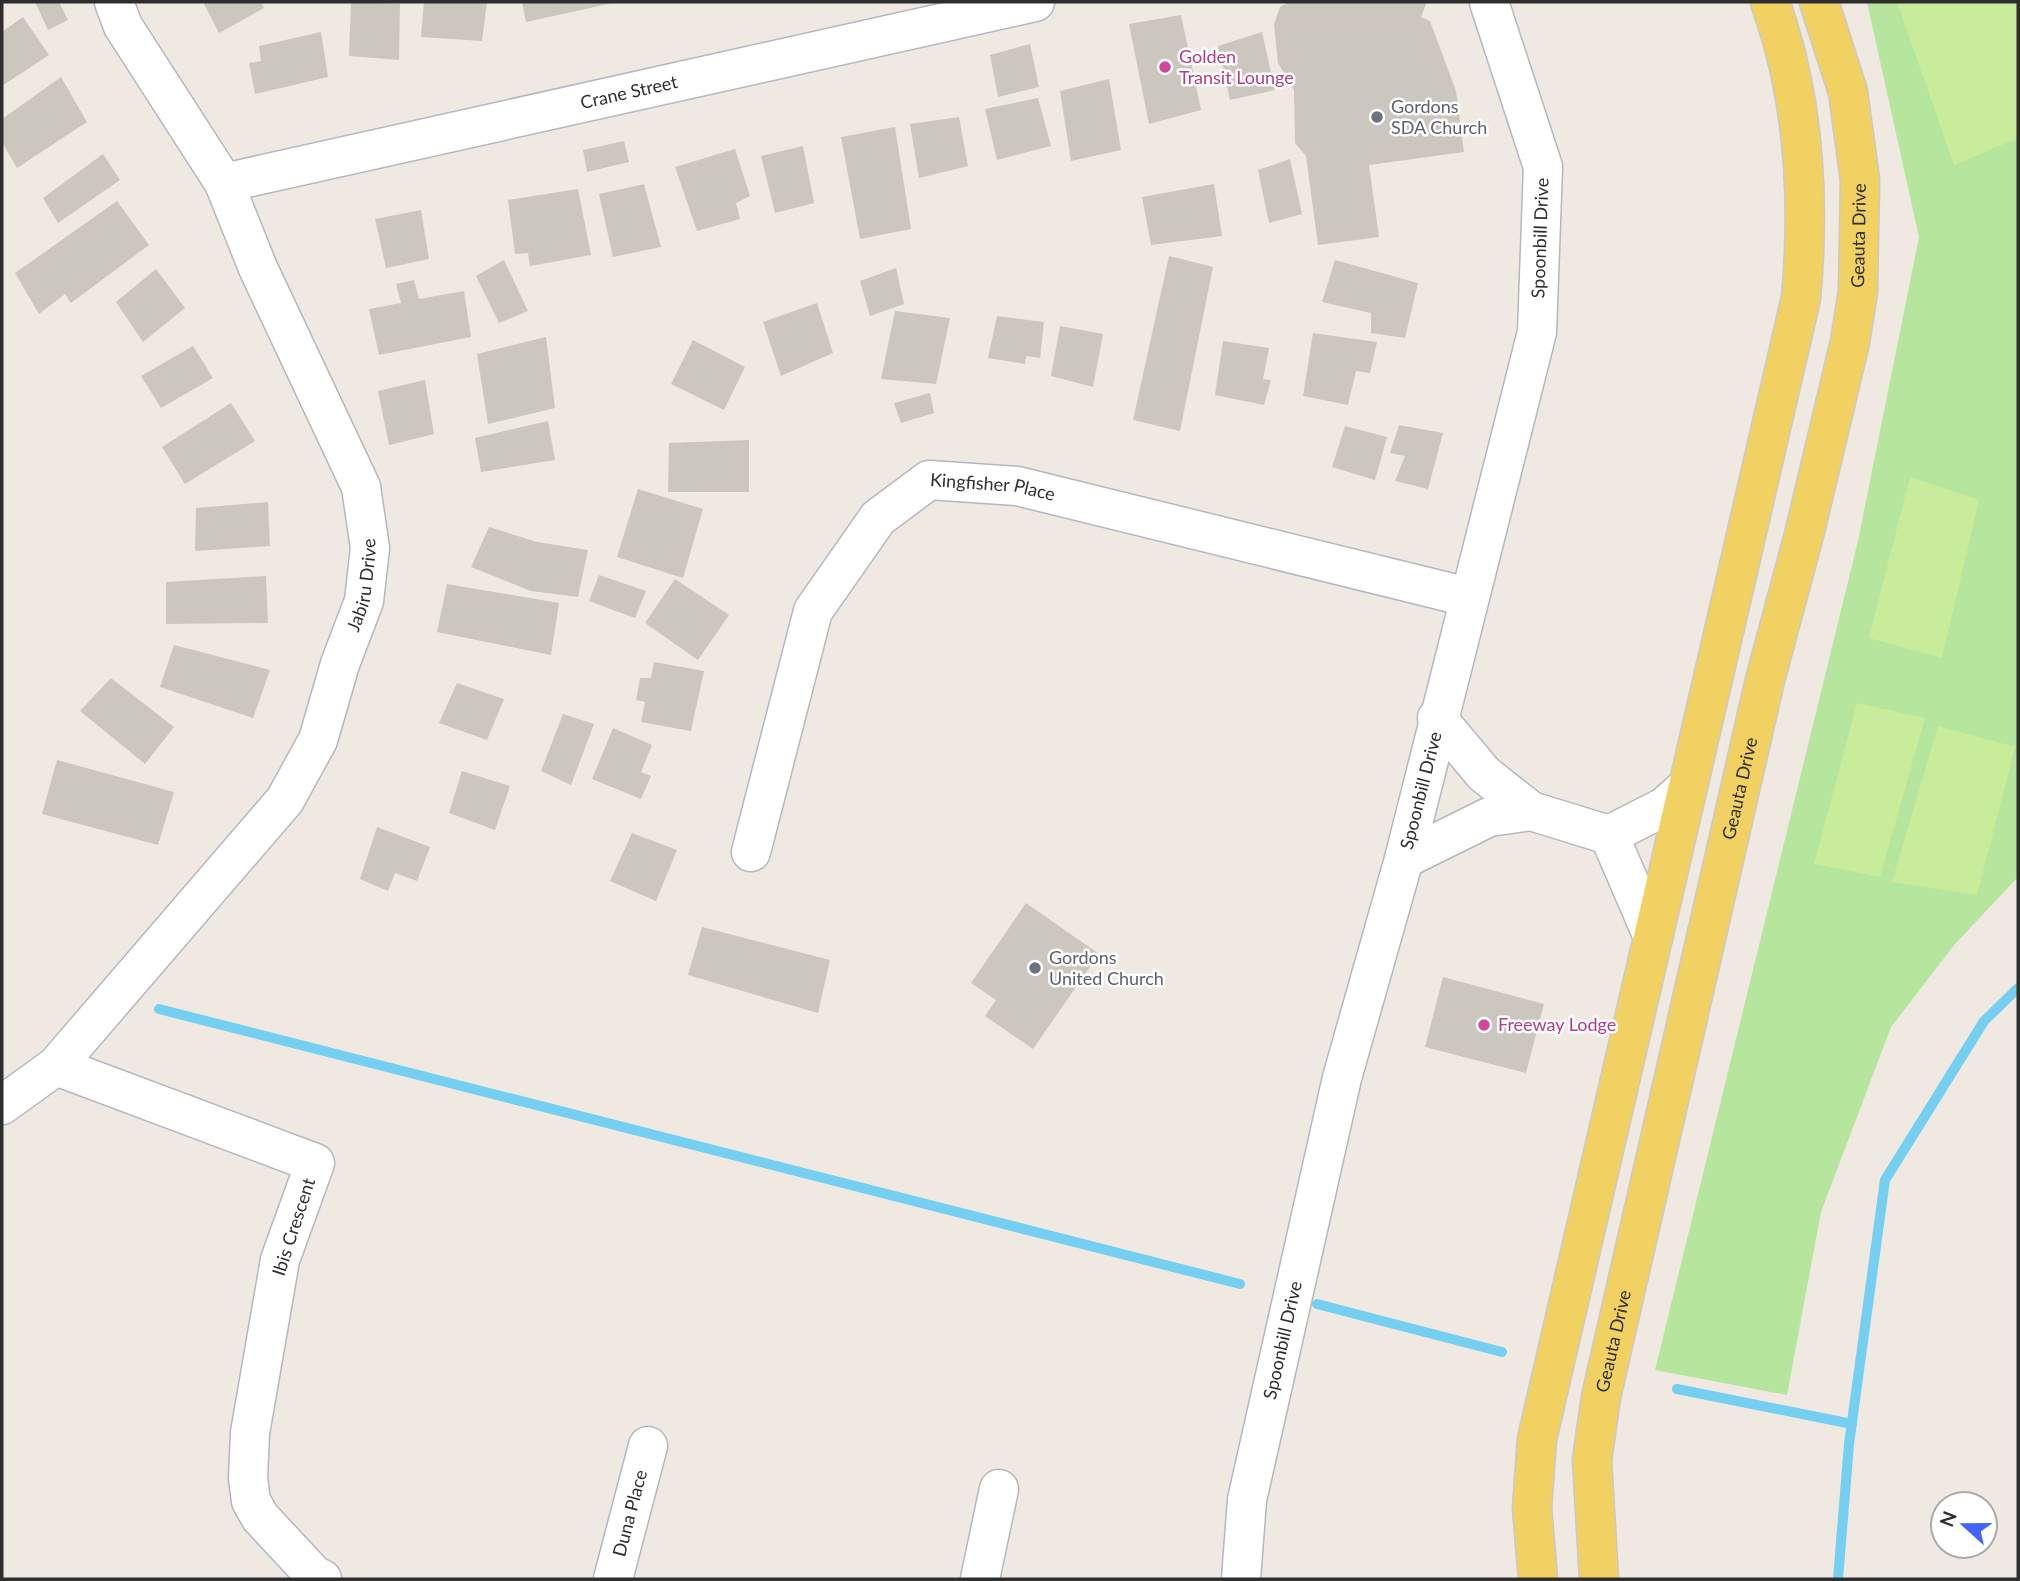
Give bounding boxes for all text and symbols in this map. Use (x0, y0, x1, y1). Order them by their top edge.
place label: Golden Transit Lounge (1179, 45, 1294, 88)
marker: Golden Transit Lounge (1157, 59, 1173, 75)
street label: Crane Street (578, 70, 680, 113)
place label: Gordons SDA Church (1391, 95, 1487, 138)
marker: Gordons SDA Church (1369, 109, 1385, 125)
street label: Spoonbill Drive (1526, 177, 1553, 299)
street label: Geauta Drive (1846, 183, 1870, 288)
street label: Kingfisher Place (929, 468, 1058, 505)
street label: Jabiru Drive (341, 537, 380, 634)
street label: Spoonbill Drive (1395, 729, 1446, 851)
street label: Geauta Drive (1717, 735, 1762, 842)
place label: Gordons United Church (1049, 946, 1164, 989)
marker: Gordons United Church (1027, 960, 1043, 976)
place label: Freeway Lodge (1498, 1013, 1616, 1035)
marker: Freeway Lodge (1476, 1017, 1492, 1033)
street label: Ibis Crescent (267, 1175, 319, 1278)
street label: Spoonbill Drive (1258, 1279, 1306, 1401)
street label: Geauta Drive (1590, 1288, 1635, 1394)
street label: Duna Place (607, 1467, 651, 1559)
north arrow (1929, 1490, 1999, 1560)
text: N (1934, 1508, 1961, 1530)

